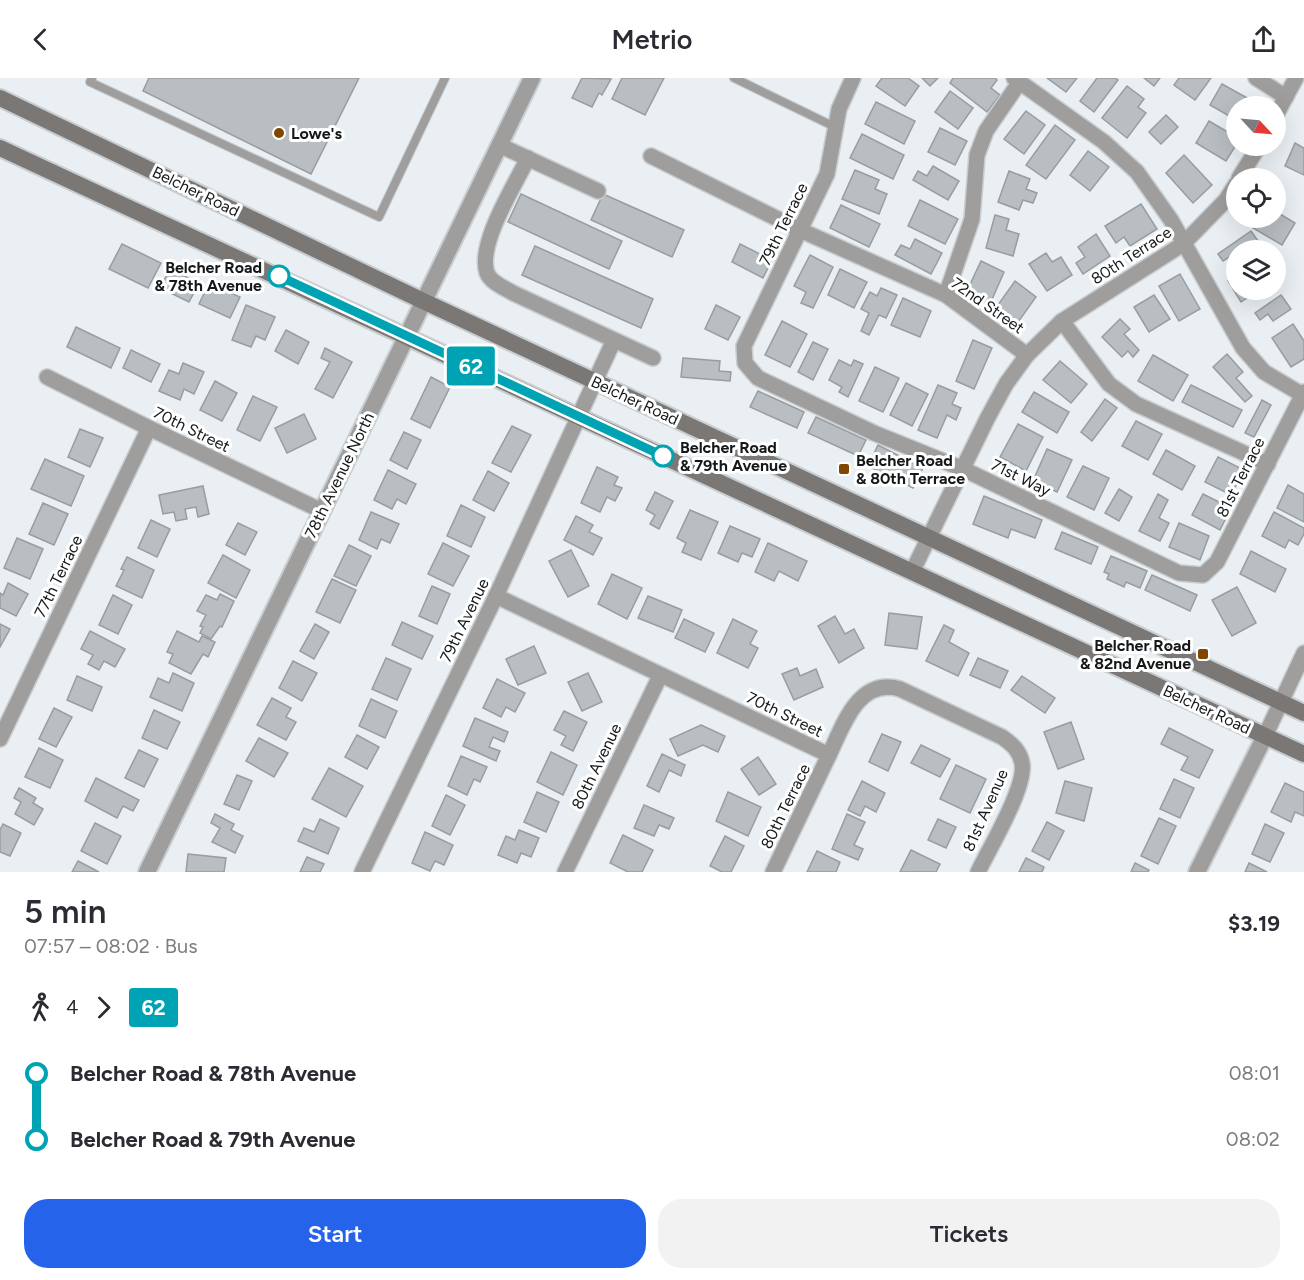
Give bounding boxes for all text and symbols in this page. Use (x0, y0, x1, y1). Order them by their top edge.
icon: back (24, 23, 57, 56)
text: Metrio (612, 23, 692, 56)
icon: share (1247, 23, 1280, 56)
north arrow (1226, 96, 1286, 156)
map controls (1226, 96, 1286, 300)
place label: Lowe's (291, 124, 342, 143)
marker: Lowe's (272, 126, 286, 140)
street label: Belcher Road (149, 162, 242, 221)
button: locate (1226, 168, 1286, 228)
street label: 79th Terrace (755, 180, 812, 269)
street label: 80th Terrace (1088, 222, 1175, 288)
button: layers (1226, 240, 1286, 300)
place label: Belcher Road & 78th Avenue (154, 258, 262, 295)
marker: Belcher Road & 78th Avenue (268, 265, 290, 287)
street label: 72nd Street (948, 273, 1028, 337)
line badge: 62 (444, 346, 498, 386)
text: 62 (459, 354, 483, 379)
street label: Belcher Road (588, 372, 682, 429)
street label: 70th Street (151, 403, 233, 456)
street label: 78th Avenue North (301, 409, 378, 541)
street label: 81st Terrace (1212, 434, 1269, 520)
place label: Belcher Road & 79th Avenue (680, 438, 787, 475)
marker: Belcher Road & 79th Avenue (652, 445, 674, 467)
place label: Belcher Road & 80th Terrace (856, 451, 965, 488)
street label: 71st Way (988, 455, 1054, 500)
marker: Belcher Road & 80th Terrace (837, 462, 851, 476)
street label: 77th Terrace (30, 532, 87, 620)
street label: 79th Avenue (436, 575, 493, 665)
place label: Belcher Road & 82nd Avenue (1080, 636, 1191, 673)
marker: Belcher Road & 82nd Avenue (1196, 647, 1210, 661)
street label: Belcher Road (1160, 681, 1254, 738)
street label: 70th Street (744, 688, 826, 741)
street label: 80th Avenue (567, 720, 626, 812)
street label: 80th Terrace (757, 760, 814, 852)
street label: 81st Avenue (959, 766, 1012, 854)
text: 5 min (24, 892, 106, 931)
text: $3.19 (1228, 910, 1280, 937)
text: 07:57 – 08:02 · Bus (24, 934, 198, 958)
icon: walk (24, 991, 57, 1024)
icon: forward (87, 991, 120, 1024)
text: 4 (66, 995, 78, 1019)
text: 62 (141, 995, 166, 1020)
text: Belcher Road & 78th Avenue (70, 1060, 356, 1087)
text: 08:01 (1229, 1061, 1280, 1085)
text: Belcher Road & 79th Avenue (70, 1126, 356, 1153)
text: 08:02 (1226, 1127, 1280, 1151)
button: Start (24, 1199, 646, 1268)
button: Tickets (658, 1199, 1280, 1268)

